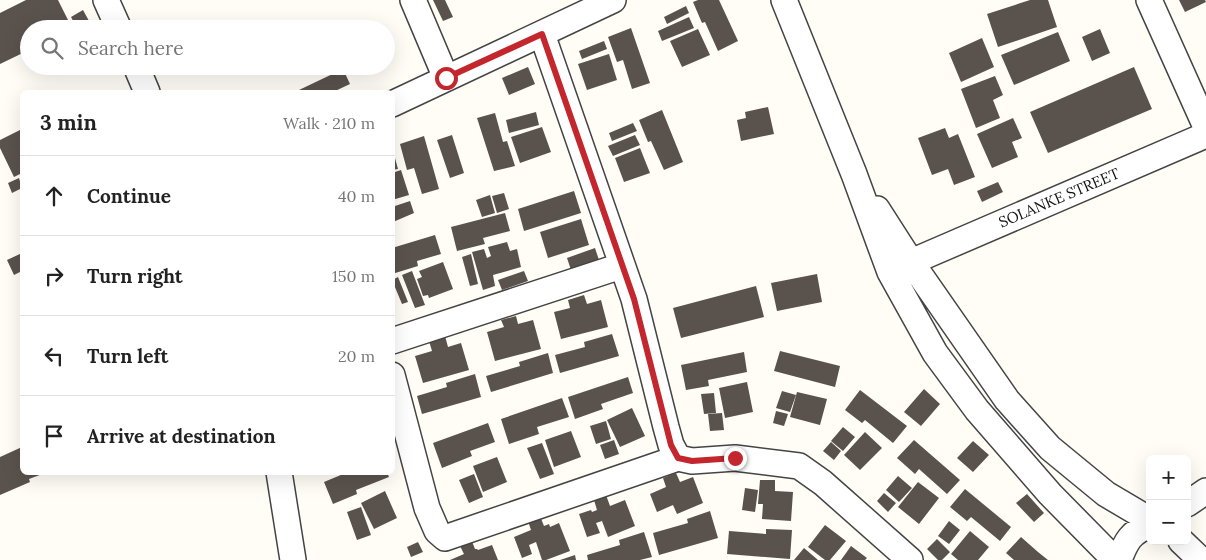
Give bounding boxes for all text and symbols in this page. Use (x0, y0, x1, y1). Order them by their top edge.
search box (20, 20, 395, 75)
icon: search (38, 34, 66, 62)
text: Search here (78, 36, 184, 60)
route start (435, 67, 458, 90)
text: 3 min (40, 109, 97, 136)
text: Walk · 210 m (283, 113, 375, 133)
street label: SOLANKE STREET (996, 163, 1122, 232)
icon: ahead (40, 182, 68, 210)
text: Continue (87, 184, 171, 208)
text: 40 m (338, 186, 375, 206)
icon: right (40, 262, 68, 290)
text: Turn right (87, 264, 183, 288)
text: 150 m (332, 266, 375, 286)
icon: left (40, 342, 68, 370)
text: Turn left (87, 344, 168, 368)
text: 20 m (338, 346, 375, 366)
icon: arrive (40, 422, 68, 450)
text: Arrive at destination (87, 424, 276, 448)
route end (724, 447, 747, 470)
map controls (1146, 455, 1191, 545)
button: + (1146, 455, 1191, 500)
button: − (1146, 500, 1191, 545)

